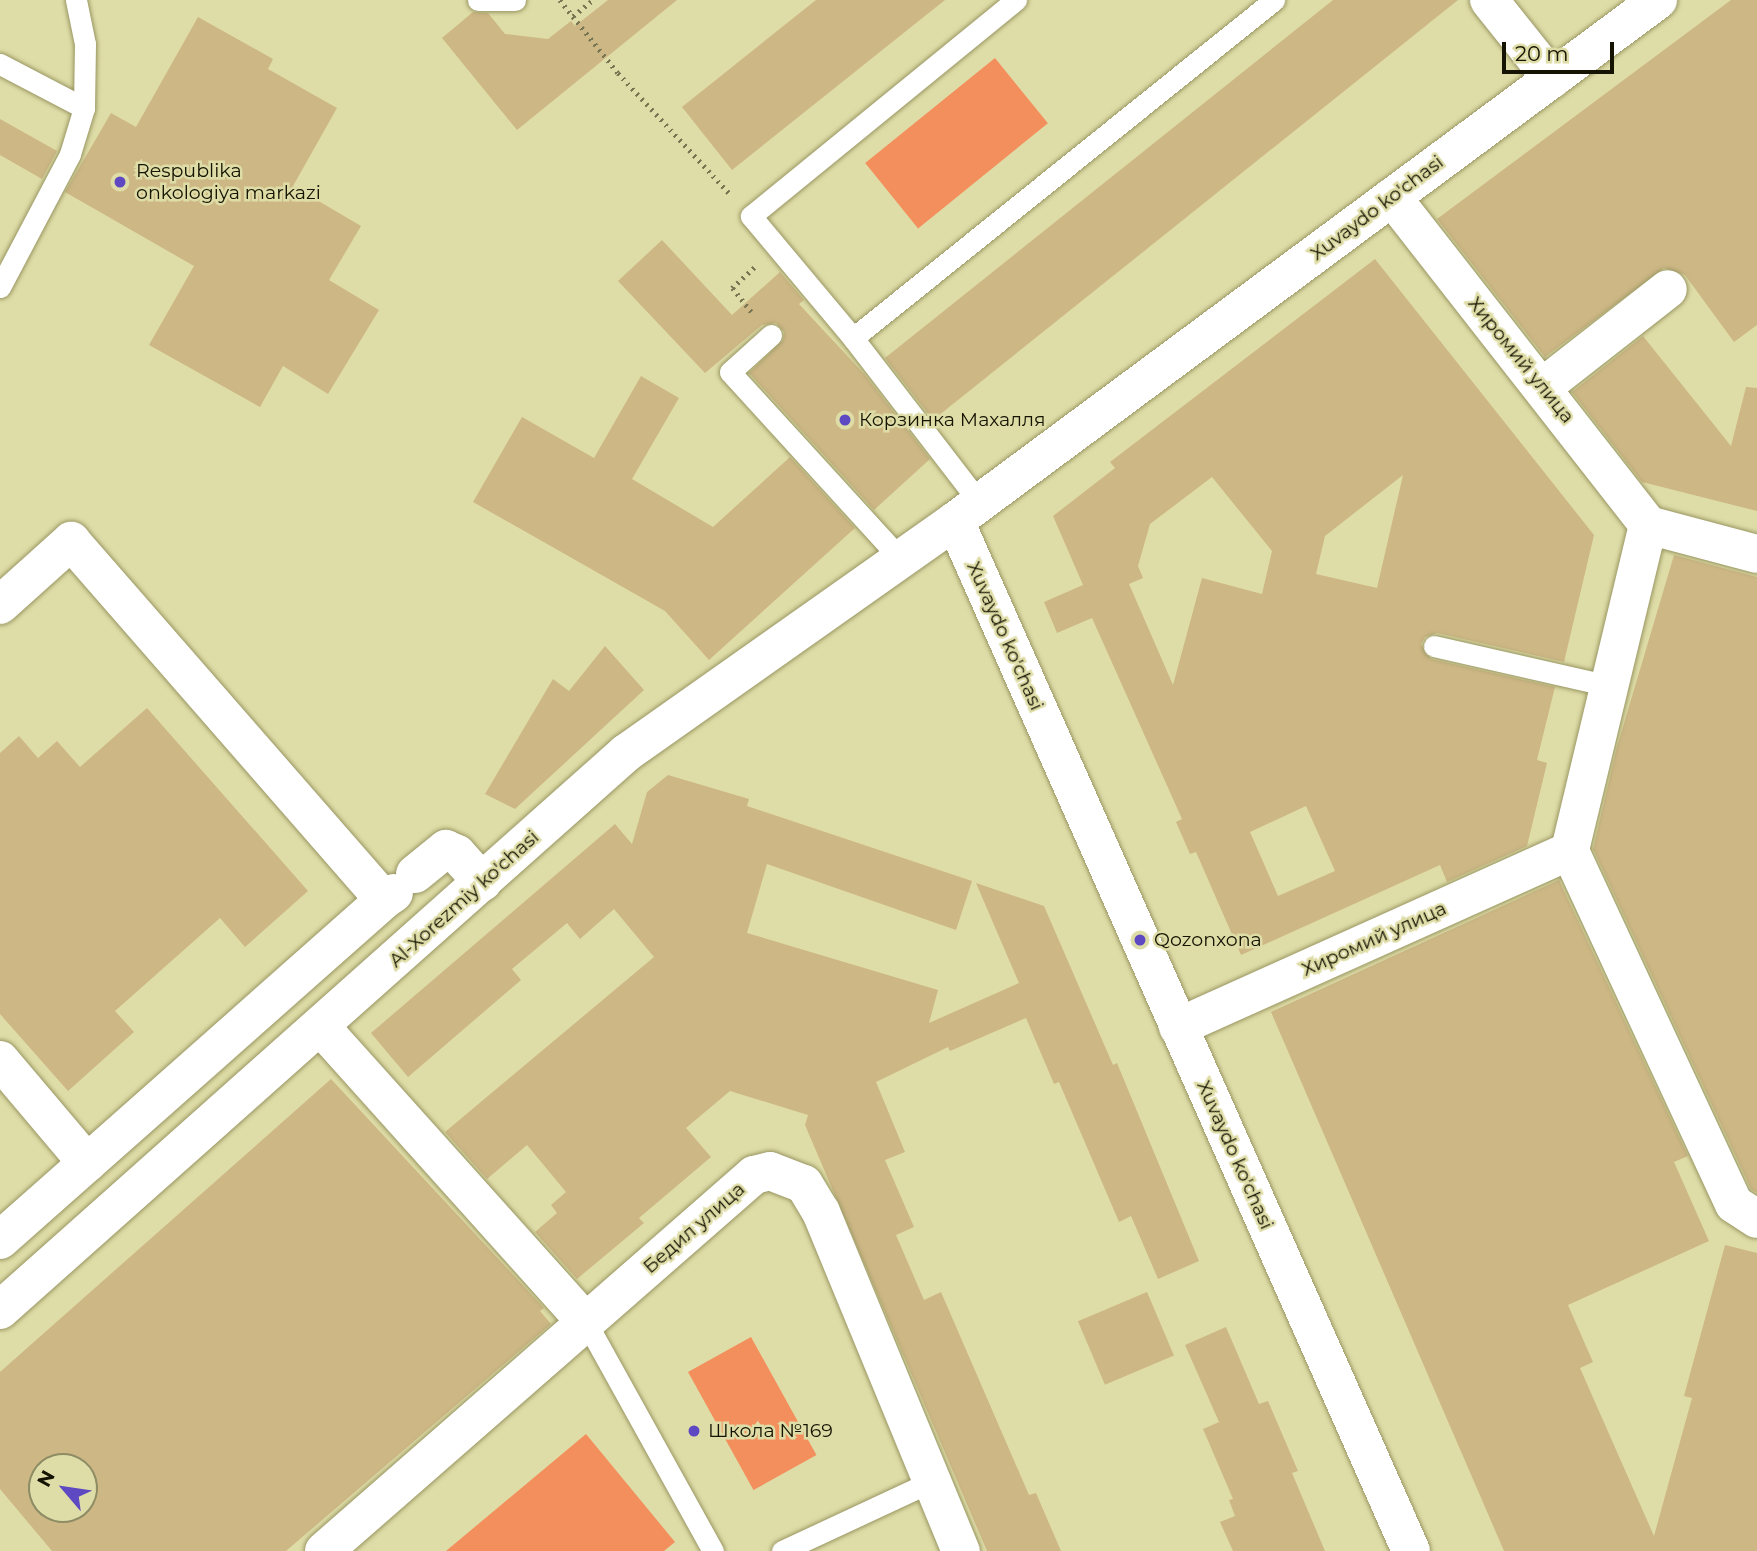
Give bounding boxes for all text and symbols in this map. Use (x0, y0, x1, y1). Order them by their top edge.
scale bar (1505, 28, 1617, 72)
text: 20 m (1515, 41, 1569, 66)
street label: Xuvaydo ko'chasi (1306, 151, 1448, 265)
place label: Respublika onkologiya markazi (136, 160, 321, 204)
marker: Respublika onkologiya markazi (110, 172, 130, 192)
street label: Хиромий улица (1463, 292, 1579, 428)
place label: Корзинка Махалля (859, 409, 1046, 431)
marker: Корзинка Махалля (837, 412, 853, 428)
street label: Xuvaydo ko'chasi (962, 558, 1048, 714)
street label: Al-Xorezmiy ko'chasi (384, 826, 544, 972)
street label: Хиромий улица (1298, 897, 1450, 981)
place label: Qozonxona (1154, 929, 1262, 951)
marker: Qozonxona (1132, 932, 1148, 948)
street label: Xuvaydo ko'chasi (1192, 1077, 1278, 1233)
street label: Бедил улица (639, 1178, 749, 1278)
place label: Школа №169 (708, 1420, 833, 1442)
marker: Школа №169 (686, 1423, 702, 1439)
north arrow (28, 1453, 98, 1523)
text: N (32, 1466, 60, 1491)

